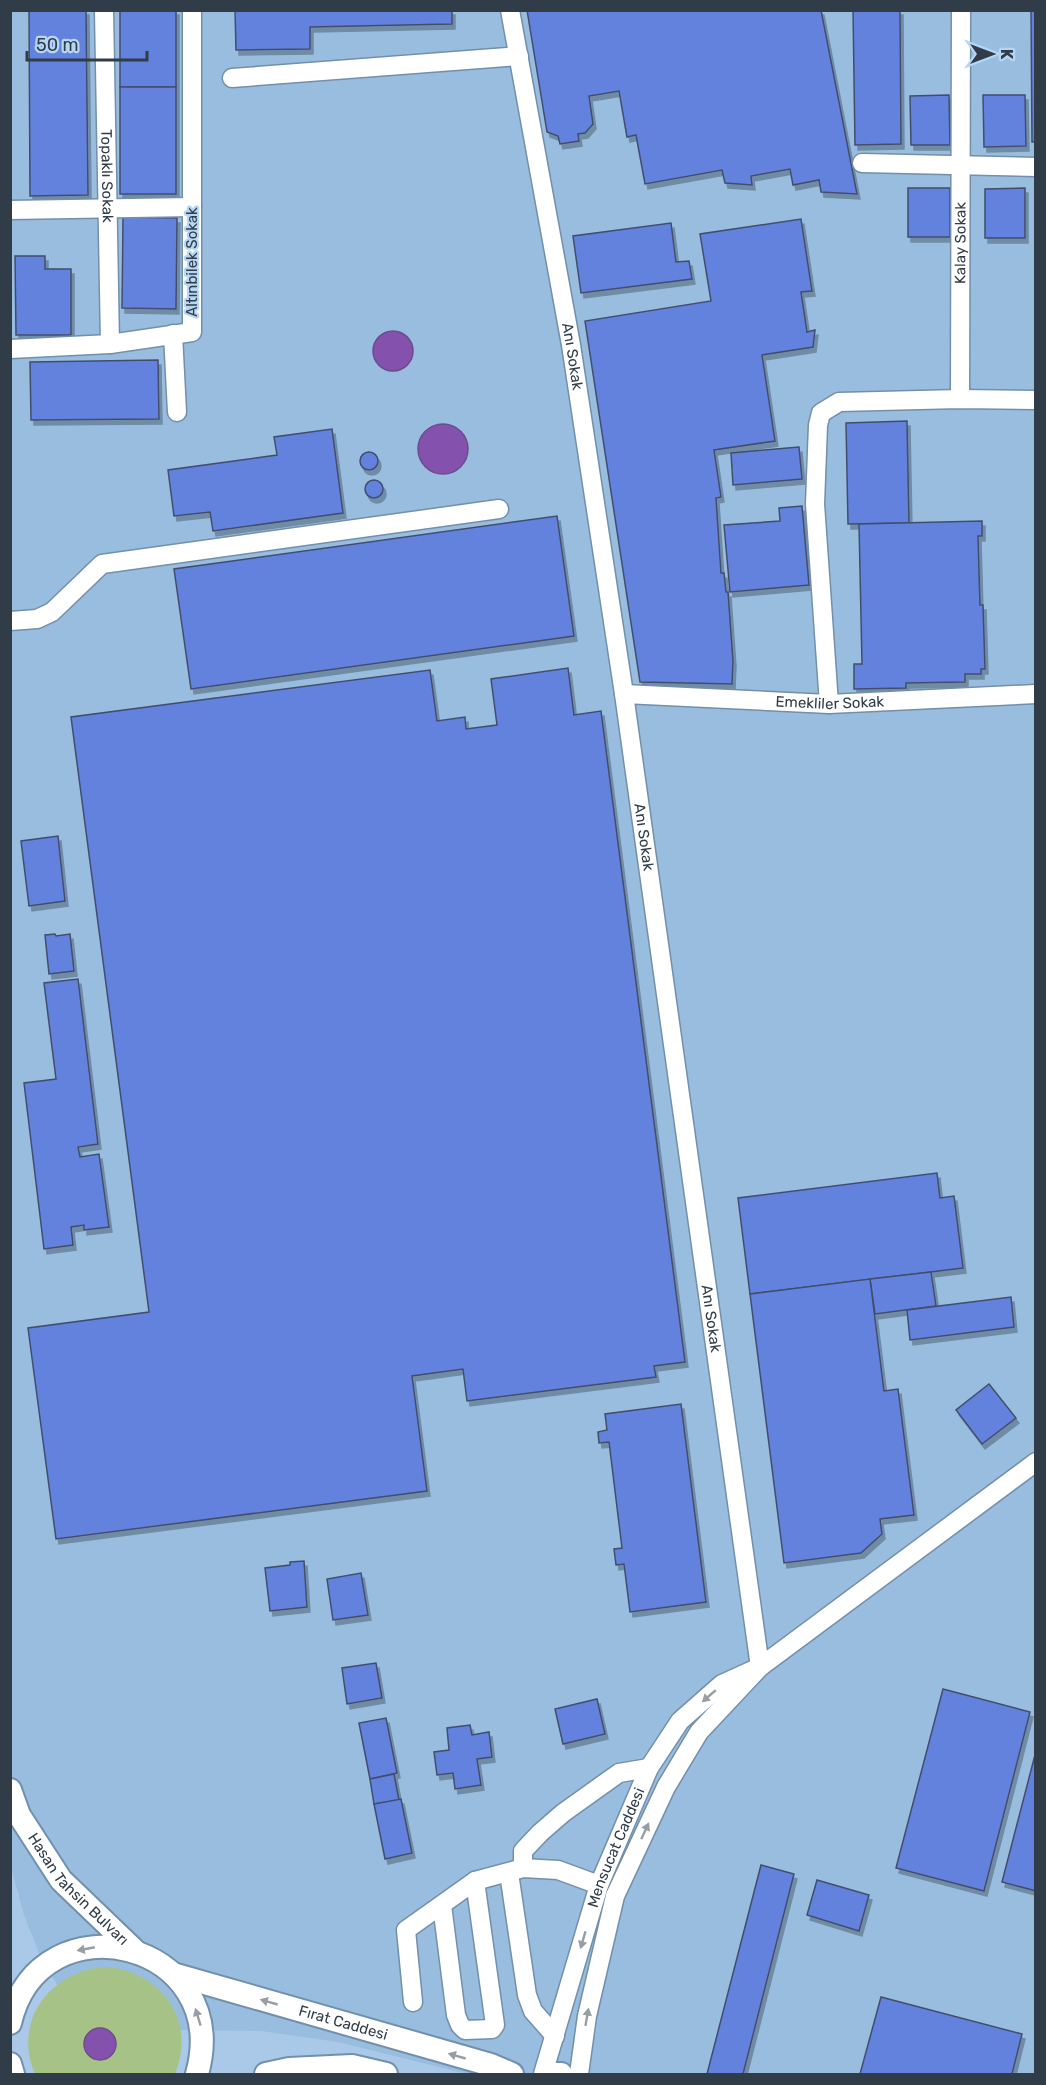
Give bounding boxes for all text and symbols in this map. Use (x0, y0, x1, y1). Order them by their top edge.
scale bar (27, 24, 147, 62)
north arrow (962, 24, 1022, 84)
text: 50 m (36, 34, 79, 56)
text: K (997, 49, 1016, 60)
street label: Topaklı Sokak (97, 129, 117, 223)
street label: Kalay Sokak (951, 202, 970, 284)
street label: Altınbilek Sokak (183, 207, 201, 317)
street label: Anı Sokak (558, 321, 587, 392)
street label: Emekliler Sokak (775, 692, 885, 713)
street label: Anı Sokak (630, 802, 658, 872)
street label: Anı Sokak (698, 1283, 725, 1354)
one-way arrow (702, 1689, 717, 1702)
street label: Mensucat Caddesi (584, 1785, 648, 1910)
one-way arrow (640, 1822, 650, 1840)
street label: Hasan Tahsin Bulvarı (24, 1830, 132, 1949)
one-way arrow (578, 1931, 587, 1949)
one-way arrow (77, 1945, 96, 1954)
one-way arrow (260, 1997, 278, 2006)
street label: Fırat Caddesi (297, 2001, 390, 2044)
one-way arrow (583, 2007, 592, 2026)
one-way arrow (193, 2008, 202, 2026)
one-way arrow (448, 2051, 466, 2060)

